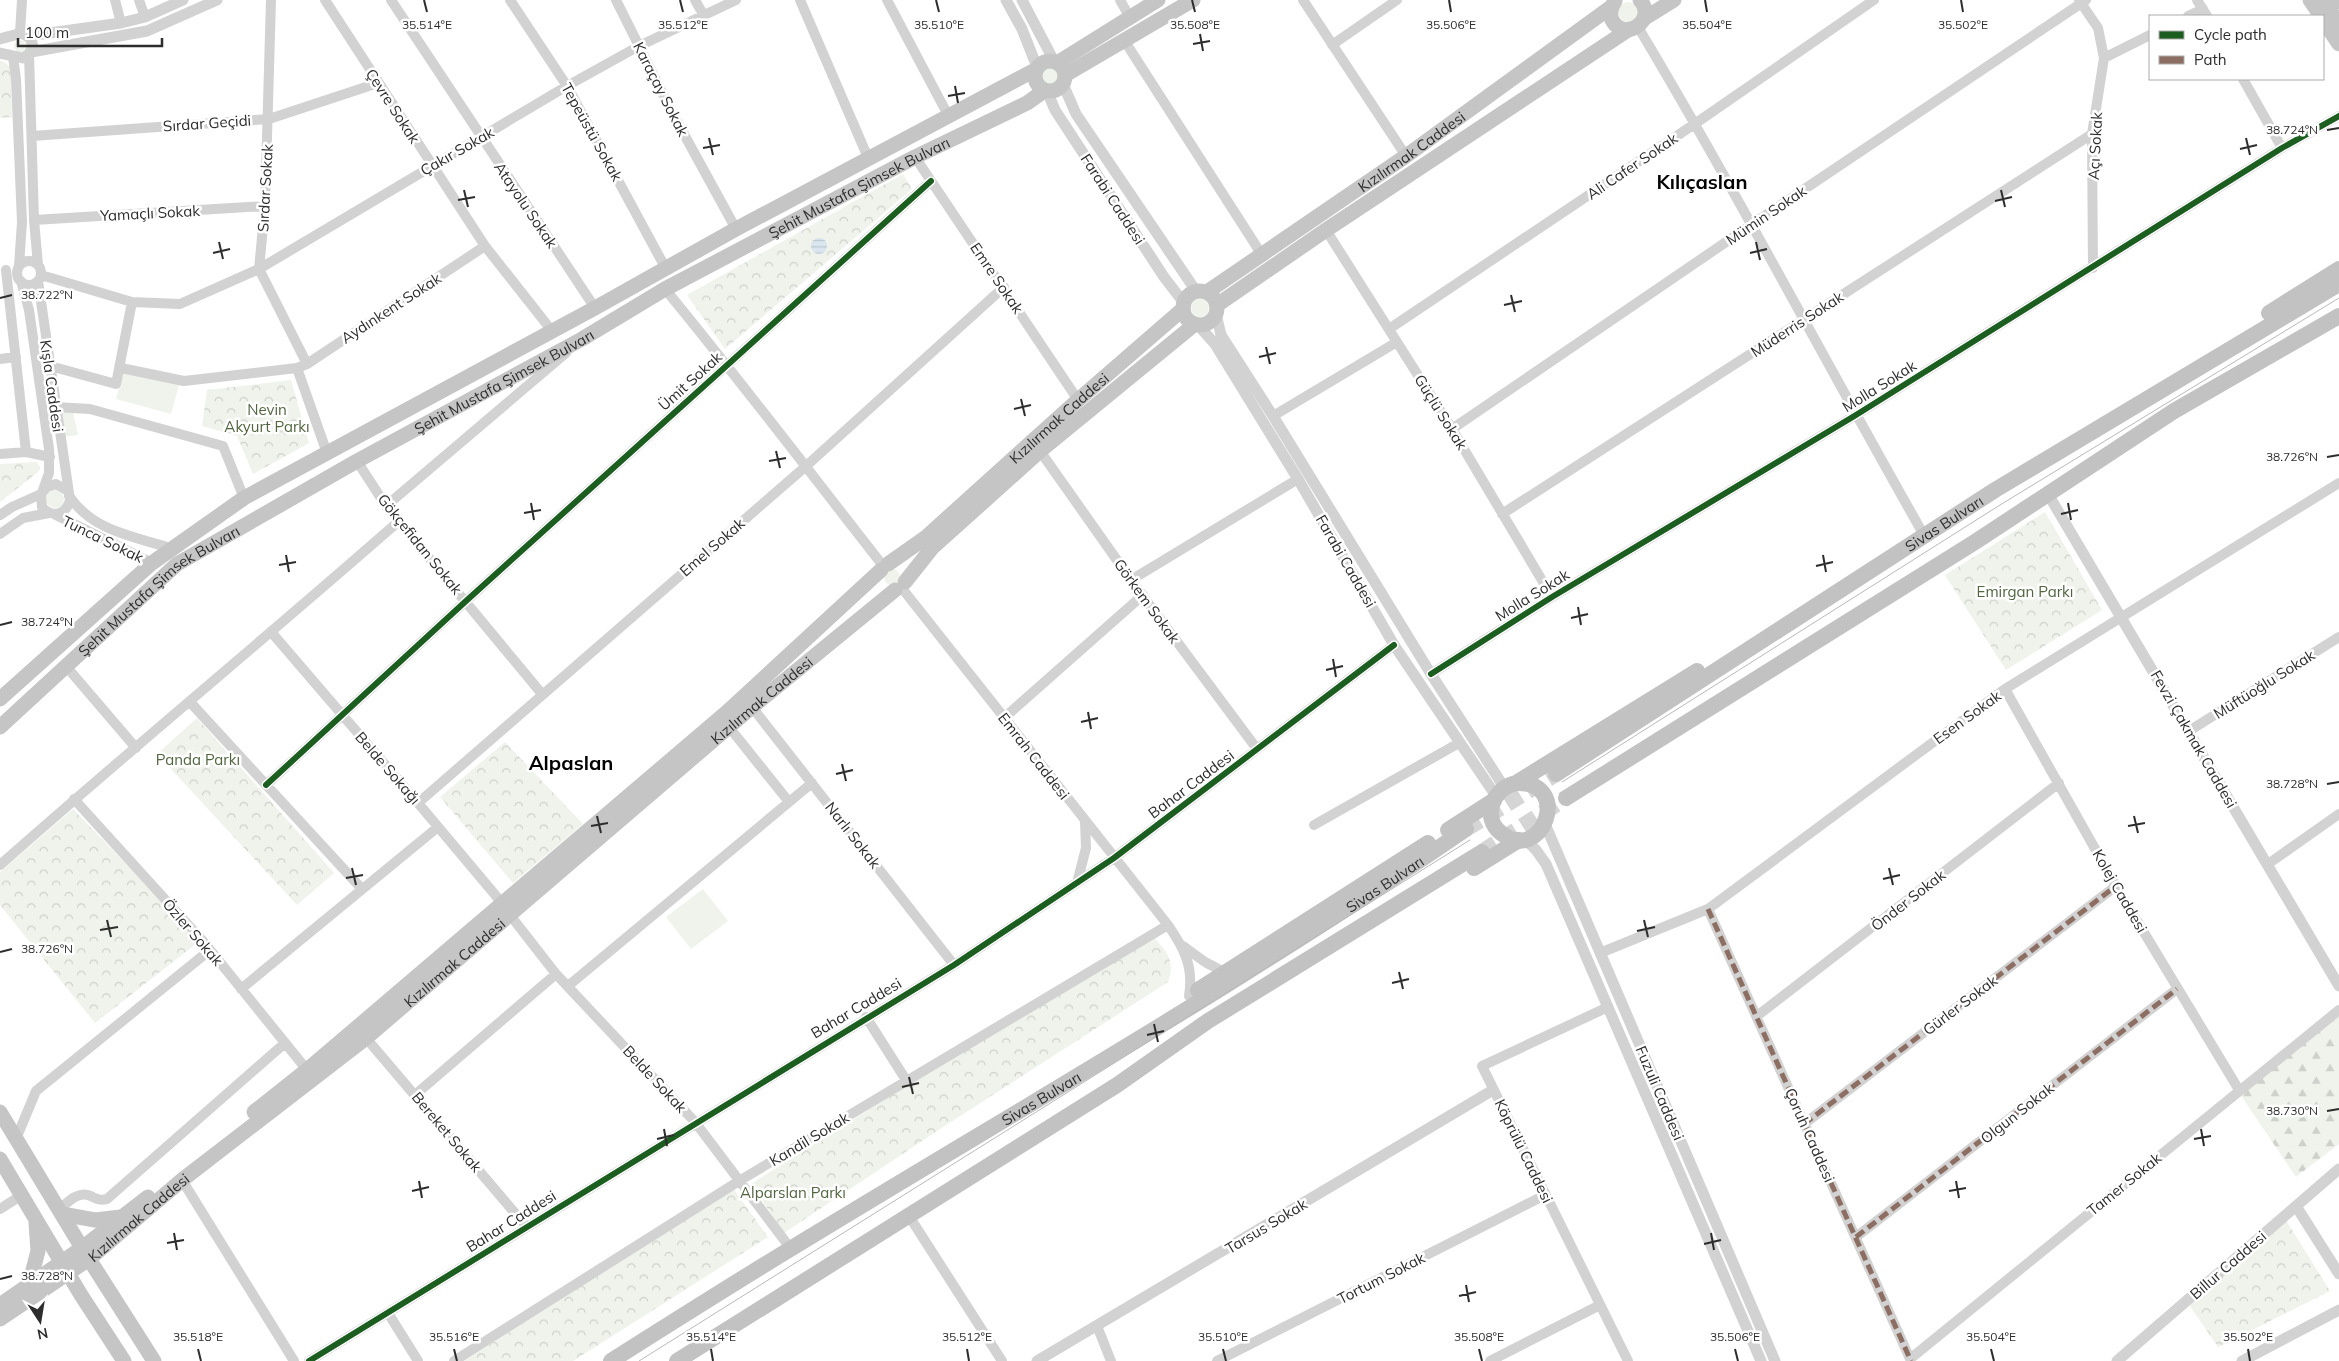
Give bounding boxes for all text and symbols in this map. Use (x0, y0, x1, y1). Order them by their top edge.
scale bar (18, 15, 161, 47)
legend (2149, 15, 2324, 80)
text: 35.514°E (402, 17, 452, 32)
text: 35.512°E (658, 17, 708, 32)
text: 35.510°E (914, 17, 964, 32)
text: 35.508°E (1170, 17, 1220, 32)
text: 35.506°E (1426, 17, 1476, 32)
text: 35.504°E (1682, 17, 1732, 32)
text: 35.502°E (1938, 17, 1988, 32)
text: 100 m (25, 23, 69, 42)
text: Cycle path (2194, 25, 2267, 44)
street label: Karaçay Sokak (629, 39, 693, 140)
text: Path (2194, 50, 2226, 69)
street label: Çevre Sokak (362, 65, 424, 147)
street label: Tepeüstü Sokak (557, 80, 627, 185)
street label: Kızılırmak Caddesi (1354, 107, 1469, 196)
street label: Sırdar Geçidi (162, 110, 252, 136)
street label: Açı Sokak (2084, 111, 2106, 181)
street label: Çakır Sokak (417, 122, 497, 180)
text: 38.724°N (2266, 122, 2318, 137)
street label: Ali Cafer Sokak (1583, 128, 1681, 203)
street label: Şehit Mustafa Şimsek Bulvarı (765, 132, 953, 242)
street label: Sırdar Sokak (253, 143, 277, 232)
street label: Farabi Caddesi (1077, 150, 1149, 248)
street label: Atayolu Sokak (490, 158, 562, 252)
district label: Kılıçaslan (1656, 169, 1748, 194)
street label: Mümin Sokak (1722, 181, 1810, 249)
street label: Yamaçlı Sokak (99, 201, 201, 225)
street label: Emre Sokak (966, 239, 1028, 317)
street label: Aydınkent Sokak (337, 268, 445, 347)
text: 38.722°N (21, 287, 73, 302)
street label: Müderris Sokak (1747, 287, 1847, 361)
street label: Şehit Mustafa Şimsek Bulvarı (411, 325, 597, 438)
street label: Kışla Caddesi (36, 339, 68, 433)
street label: Ümit Sokak (654, 347, 726, 415)
street label: Molla Sokak (1838, 356, 1920, 416)
street label: Kızılırmak Caddesi (1005, 368, 1112, 467)
street label: Güçlü Sokak (1410, 371, 1472, 454)
park label: Nevin Akyurt Parkı (224, 400, 310, 436)
text: 38.726°N (2266, 449, 2318, 464)
street label: Gökçefidan Sokak (374, 490, 467, 598)
street label: Sivas Bulvarı (1901, 491, 1987, 555)
street label: Tunca Sokak (59, 511, 147, 567)
street label: Farabi Caddesi (1312, 511, 1380, 611)
street label: Emel Sokak (676, 513, 749, 580)
street label: Şehit Mustafa Şimsek Bulvarı (74, 521, 243, 660)
street label: Görkem Sokak (1110, 555, 1184, 647)
street label: Molla Sokak (1491, 565, 1573, 625)
park label: Emirgan Parkı (1977, 582, 2073, 601)
text: 38.724°N (21, 614, 73, 629)
street label: Müftüoğlu Sokak (2210, 645, 2319, 723)
street label: Kızılırmak Caddesi (706, 652, 816, 748)
street label: Fevzi Çakmak Caddesi (2147, 667, 2241, 811)
street label: Esen Sokak (1929, 686, 2005, 748)
street label: Emrah Caddesi (994, 709, 1074, 803)
street label: Belde Sokağı (351, 728, 425, 808)
street label: Bahar Caddesi (1144, 746, 1238, 822)
park label: Panda Parkı (156, 750, 240, 769)
district label: Alpaslan (529, 750, 613, 775)
text: 38.728°N (2266, 776, 2318, 791)
street label: Narlı Sokak (821, 798, 885, 872)
street label: Kolej Caddesi (2088, 846, 2152, 936)
street label: Sivas Bulvarı (1342, 851, 1427, 916)
street label: Önder Sokak (1867, 865, 1949, 935)
street label: Özler Sokak (159, 895, 227, 970)
street label: Kızılırmak Caddesi (400, 914, 509, 1011)
text: 38.726°N (21, 941, 73, 956)
street label: Gürler Sokak (1919, 971, 2001, 1039)
street label: Bahar Caddesi (807, 973, 905, 1043)
street label: Belde Sokak (619, 1041, 691, 1117)
street label: Fuzuli Caddesi (1632, 1043, 1688, 1143)
street label: Sivas Bulvarı (998, 1067, 1084, 1129)
street label: Olgun Sokak (1977, 1078, 2058, 1148)
street label: Çoruh Caddesi (1781, 1085, 1839, 1185)
street label: Bereket Sokak (408, 1088, 486, 1176)
street label: Köprülü Caddesi (1491, 1096, 1557, 1206)
text: 38.730°N (2266, 1103, 2318, 1118)
street label: Kandil Sokak (766, 1108, 853, 1170)
street label: Tamer Sokak (2083, 1148, 2165, 1220)
street label: Kızılırmak Caddesi (84, 1169, 193, 1266)
park label: Alparslan Parkı (740, 1183, 846, 1202)
street label: Bahar Caddesi (462, 1186, 560, 1256)
street label: Tarsus Sokak (1222, 1194, 1311, 1258)
street label: Billur Caddesi (2186, 1227, 2270, 1303)
street label: Tortum Sokak (1334, 1248, 1428, 1308)
text: 38.728°N (21, 1268, 73, 1283)
north arrow (15, 1296, 65, 1346)
text: N (36, 1324, 50, 1344)
text: 35.518°E (173, 1329, 223, 1344)
text: 35.516°E (429, 1329, 479, 1344)
text: 35.514°E (686, 1329, 736, 1344)
text: 35.512°E (942, 1329, 992, 1344)
text: 35.510°E (1198, 1329, 1248, 1344)
text: 35.508°E (1454, 1329, 1504, 1344)
text: 35.506°E (1710, 1329, 1760, 1344)
text: 35.504°E (1966, 1329, 2016, 1344)
text: 35.502°E (2223, 1329, 2273, 1344)

